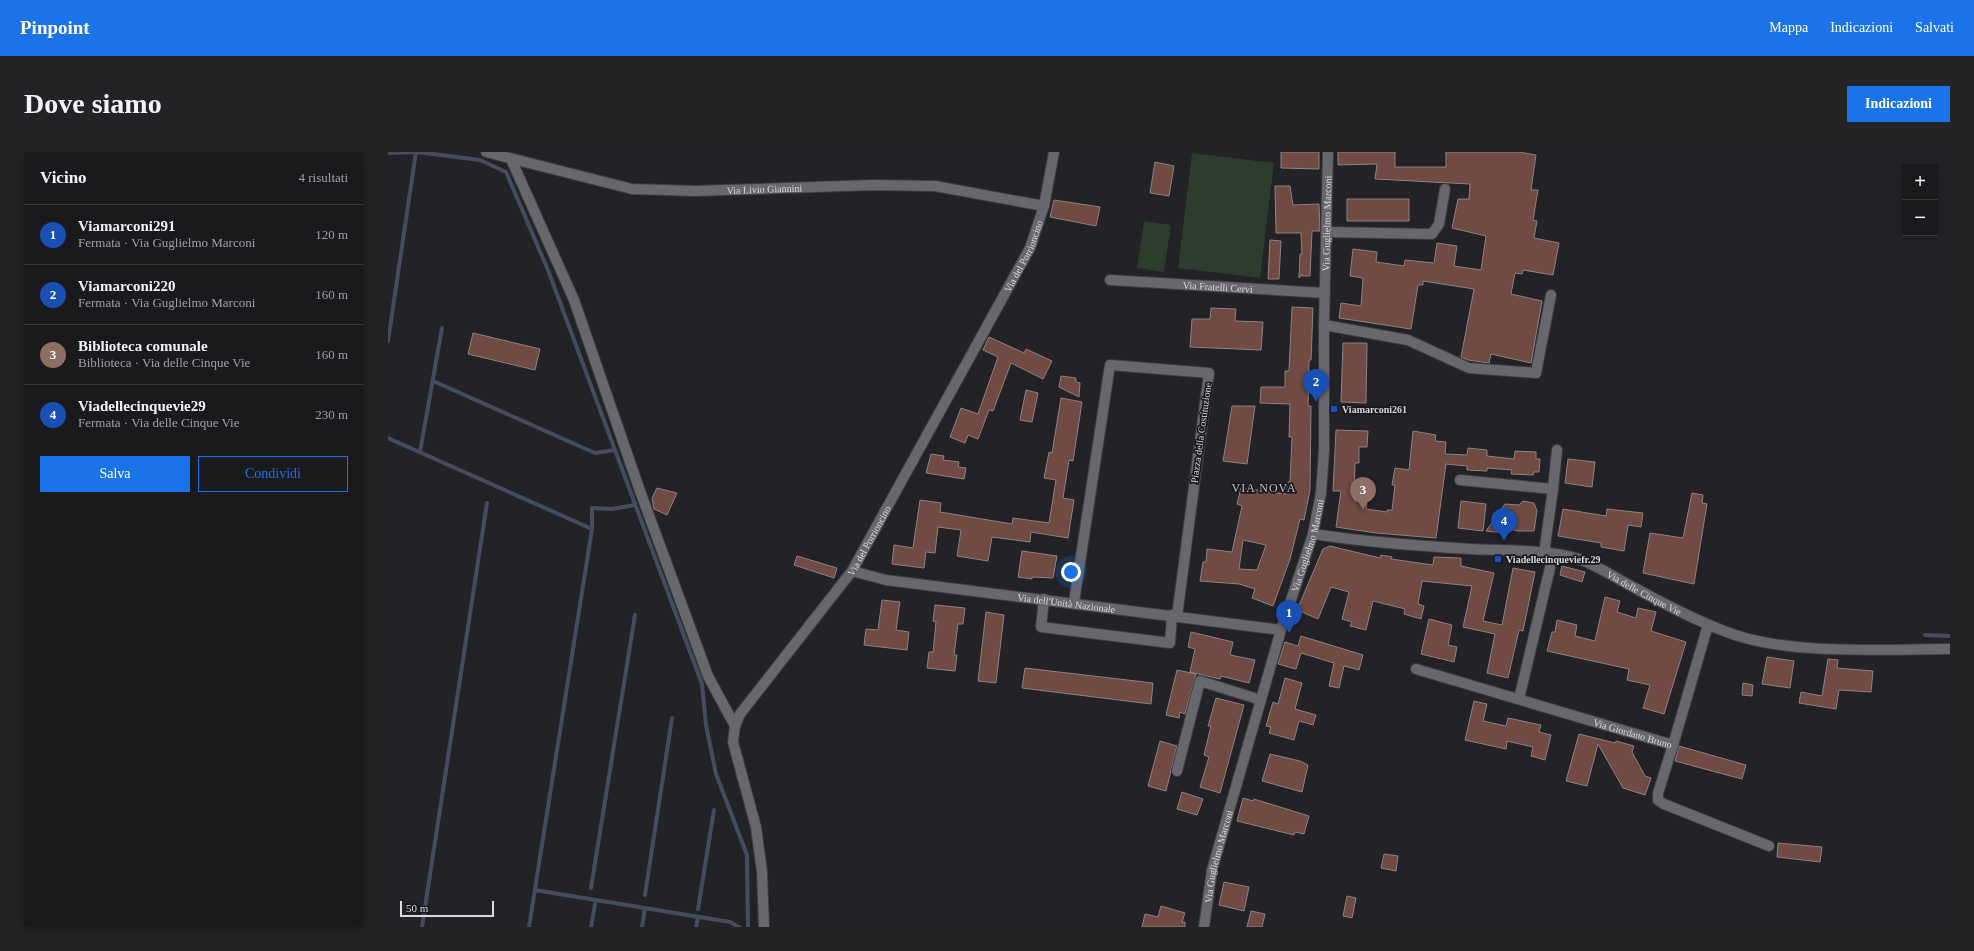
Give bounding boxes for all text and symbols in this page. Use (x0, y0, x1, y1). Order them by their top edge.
text: Pinpoint (20, 17, 90, 38)
text: Mappa (1769, 20, 1808, 35)
text: Indicazioni (1830, 20, 1893, 35)
text: Salvati (1915, 20, 1954, 35)
button: Indicazioni (1847, 86, 1950, 122)
text: Dove siamo (24, 88, 162, 119)
map controls (1902, 164, 1938, 236)
button: + (1902, 164, 1938, 200)
text: Vicino (40, 168, 87, 187)
text: 4 risultati (299, 170, 348, 185)
street label: Via Guglielmo Marconi (1320, 175, 1333, 271)
street label: Via Livio Giannini (726, 182, 802, 195)
button: − (1902, 200, 1938, 236)
text: Viamarconi291 (78, 218, 176, 234)
street label: Via del Porrioncino (1001, 219, 1044, 294)
text: 1 (50, 227, 56, 242)
text: 120 m (315, 227, 348, 242)
text: Fermata · Via Guglielmo Marconi (78, 235, 255, 250)
text: Viamarconi220 (78, 278, 176, 294)
street label: Via Fratelli Cervi (1183, 279, 1253, 294)
text: 2 (50, 287, 56, 302)
text: 160 m (315, 287, 348, 302)
text: Fermata · Via Guglielmo Marconi (78, 295, 255, 310)
text: Biblioteca comunale (78, 338, 208, 354)
text: 3 (50, 347, 56, 362)
text: 160 m (315, 347, 348, 362)
text: Biblioteca · Via delle Cinque Vie (78, 355, 250, 370)
pin: 2 (1303, 369, 1329, 402)
street label: Piazza della Costituzione (1189, 382, 1214, 484)
text: Viadellecinquevie29 (78, 398, 206, 414)
marker: Viamarconi261 (1329, 404, 1339, 414)
place label: Viamarconi261 (1342, 404, 1407, 415)
text: 4 (50, 407, 56, 422)
text: 230 m (315, 407, 348, 422)
text: Fermata · Via delle Cinque Vie (78, 415, 240, 430)
button: Salva (40, 456, 190, 492)
button: Condividi (198, 456, 348, 492)
pin: 3 (1350, 477, 1376, 510)
district label: VIA NOVA (1232, 481, 1296, 495)
street label: Via Guglielmo Marconi (1289, 498, 1325, 593)
street label: Via del Porrioncino (845, 504, 892, 578)
pin: 4 (1491, 508, 1517, 541)
marker: Viadellecinqueviefr.29 (1493, 554, 1503, 564)
place label: Viadellecinqueviefr.29 (1506, 554, 1601, 565)
your location (1061, 562, 1081, 582)
street label: Via delle Cinque Vie (1605, 568, 1684, 617)
street label: Via dell'Unità Nazionale (1017, 591, 1117, 615)
pin: 1 (1276, 600, 1302, 633)
street label: Via Giordano Bruno (1592, 716, 1673, 750)
street label: Via Guglielmo Marconi (1202, 808, 1235, 904)
scale bar (400, 899, 494, 918)
text: 50 m (406, 902, 428, 914)

